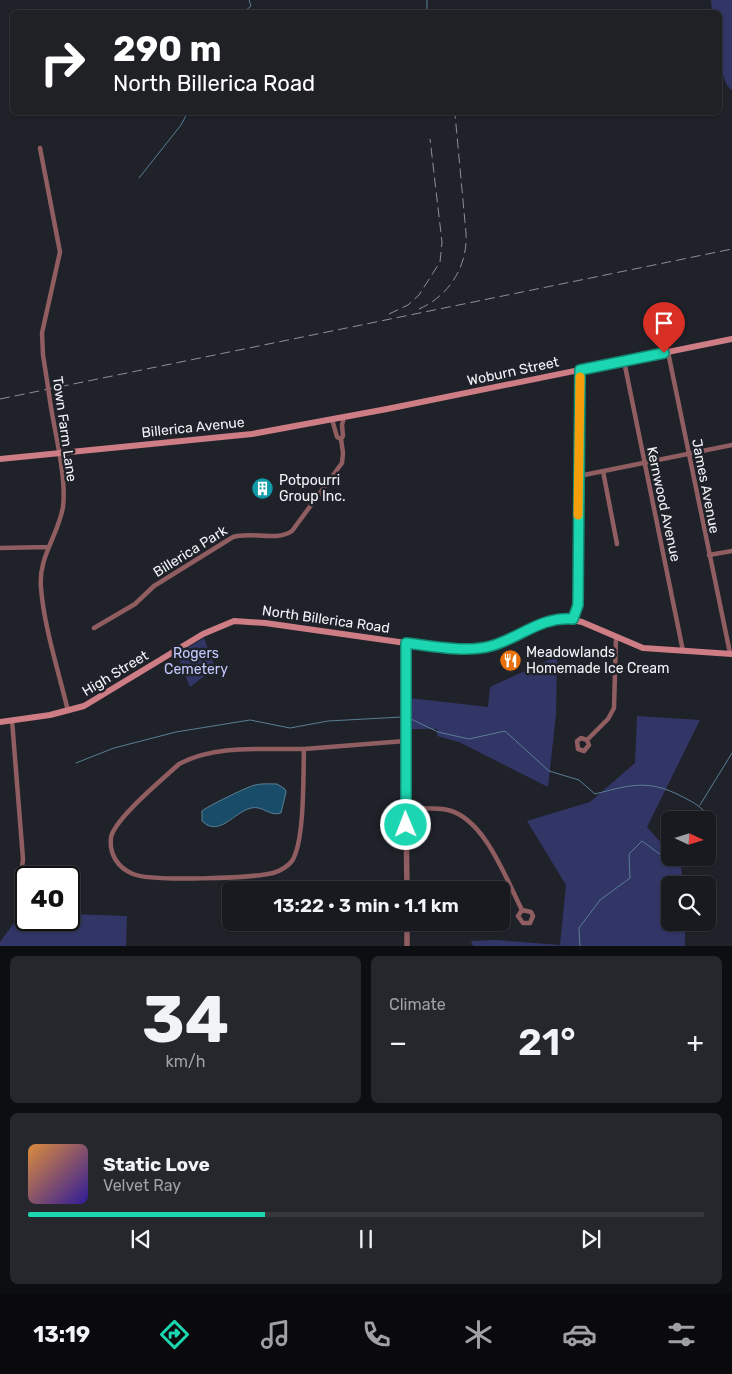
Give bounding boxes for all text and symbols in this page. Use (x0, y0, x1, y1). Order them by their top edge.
text: 290 m (113, 28, 222, 70)
icon: right (30, 30, 95, 95)
text: North Billerica Road (113, 70, 315, 97)
pin (643, 302, 685, 353)
icon: arrive (650, 309, 678, 337)
street label: Woburn Street (466, 353, 561, 390)
street label: Town Farm Lane (49, 375, 80, 483)
street label: Billerica Avenue (141, 414, 246, 441)
street label: James Avenue (688, 437, 723, 535)
street label: Kernwood Avenue (643, 445, 684, 563)
place label: Potpourri Group Inc. (279, 472, 346, 505)
building icon: Potpourri Group Inc. (251, 476, 275, 500)
street label: Billerica Park (150, 522, 231, 581)
street label: North Billerica Road (261, 602, 391, 637)
place label: Meadowlands Homemade Ice Cream (526, 644, 669, 677)
park label: Rogers Cemetery (164, 645, 228, 678)
street label: High Street (79, 647, 152, 700)
restaurant icon: Meadowlands Homemade Ice Cream (498, 648, 522, 672)
position arrow (379, 798, 431, 850)
north arrow (661, 811, 716, 866)
map controls (661, 811, 716, 931)
speed limit sign: 40 (15, 866, 80, 931)
button: search (661, 876, 716, 931)
text: 13:22 · 3 min · 1.1 km (273, 894, 459, 917)
text: 34 (142, 981, 229, 1058)
text: Climate (389, 995, 446, 1014)
text: 21° (518, 1019, 576, 1065)
text: − (389, 1026, 407, 1059)
text: + (687, 1026, 704, 1059)
text: km/h (166, 1052, 205, 1071)
text: Static Love (103, 1153, 210, 1176)
text: Velvet Ray (103, 1176, 181, 1195)
icon: previous (127, 1225, 155, 1253)
icon: pause (352, 1225, 380, 1253)
icon: next (577, 1225, 605, 1253)
icon: directions (157, 1317, 192, 1352)
icon: music (258, 1317, 293, 1352)
icon: phone (359, 1317, 394, 1352)
icon: climate (461, 1317, 496, 1352)
icon: car (562, 1317, 597, 1352)
icon: filters (664, 1317, 699, 1352)
text: 13:19 (33, 1321, 90, 1348)

